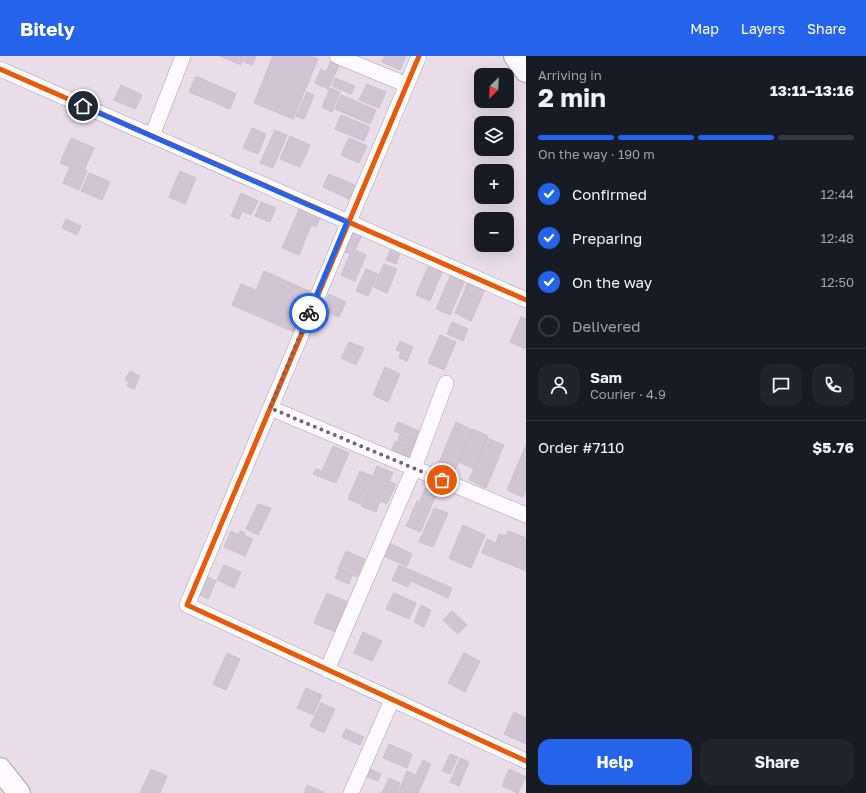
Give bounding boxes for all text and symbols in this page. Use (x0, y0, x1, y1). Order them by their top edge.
text: Bitely (20, 17, 75, 40)
text: Map (690, 20, 719, 37)
text: Layers (741, 20, 785, 37)
text: Share (807, 20, 846, 37)
text: Arriving in (538, 67, 602, 83)
north arrow (474, 68, 514, 108)
map controls (474, 68, 514, 252)
text: 13:11–13:16 (770, 81, 854, 99)
text: 2 min (538, 82, 606, 113)
pin (66, 89, 100, 123)
icon: home (72, 95, 94, 117)
button: layers (474, 116, 514, 156)
text: On the way · 190 m (538, 146, 655, 162)
button: + (474, 164, 514, 204)
icon: check (538, 183, 560, 205)
text: Confirmed (572, 185, 647, 203)
text: 12:44 (820, 186, 854, 202)
button: − (474, 212, 514, 252)
icon: check (538, 227, 560, 249)
text: Preparing (572, 229, 642, 247)
text: 12:48 (820, 230, 854, 246)
icon: check (538, 271, 560, 293)
text: On the way (572, 273, 652, 291)
text: 12:50 (821, 274, 854, 290)
courier (289, 293, 329, 333)
icon: bike (298, 302, 320, 324)
text: Delivered (572, 317, 640, 335)
button: person (538, 364, 580, 406)
button: chat (760, 364, 802, 406)
button: phone (812, 364, 854, 406)
text: Sam (590, 368, 622, 386)
text: Courier · 4.9 (590, 386, 666, 402)
text: Order #7110 (538, 438, 624, 456)
text: $5.76 (812, 438, 854, 456)
pin (425, 463, 459, 497)
icon: bag (431, 469, 453, 491)
button: Help (538, 739, 692, 785)
button: Share (700, 739, 854, 785)

